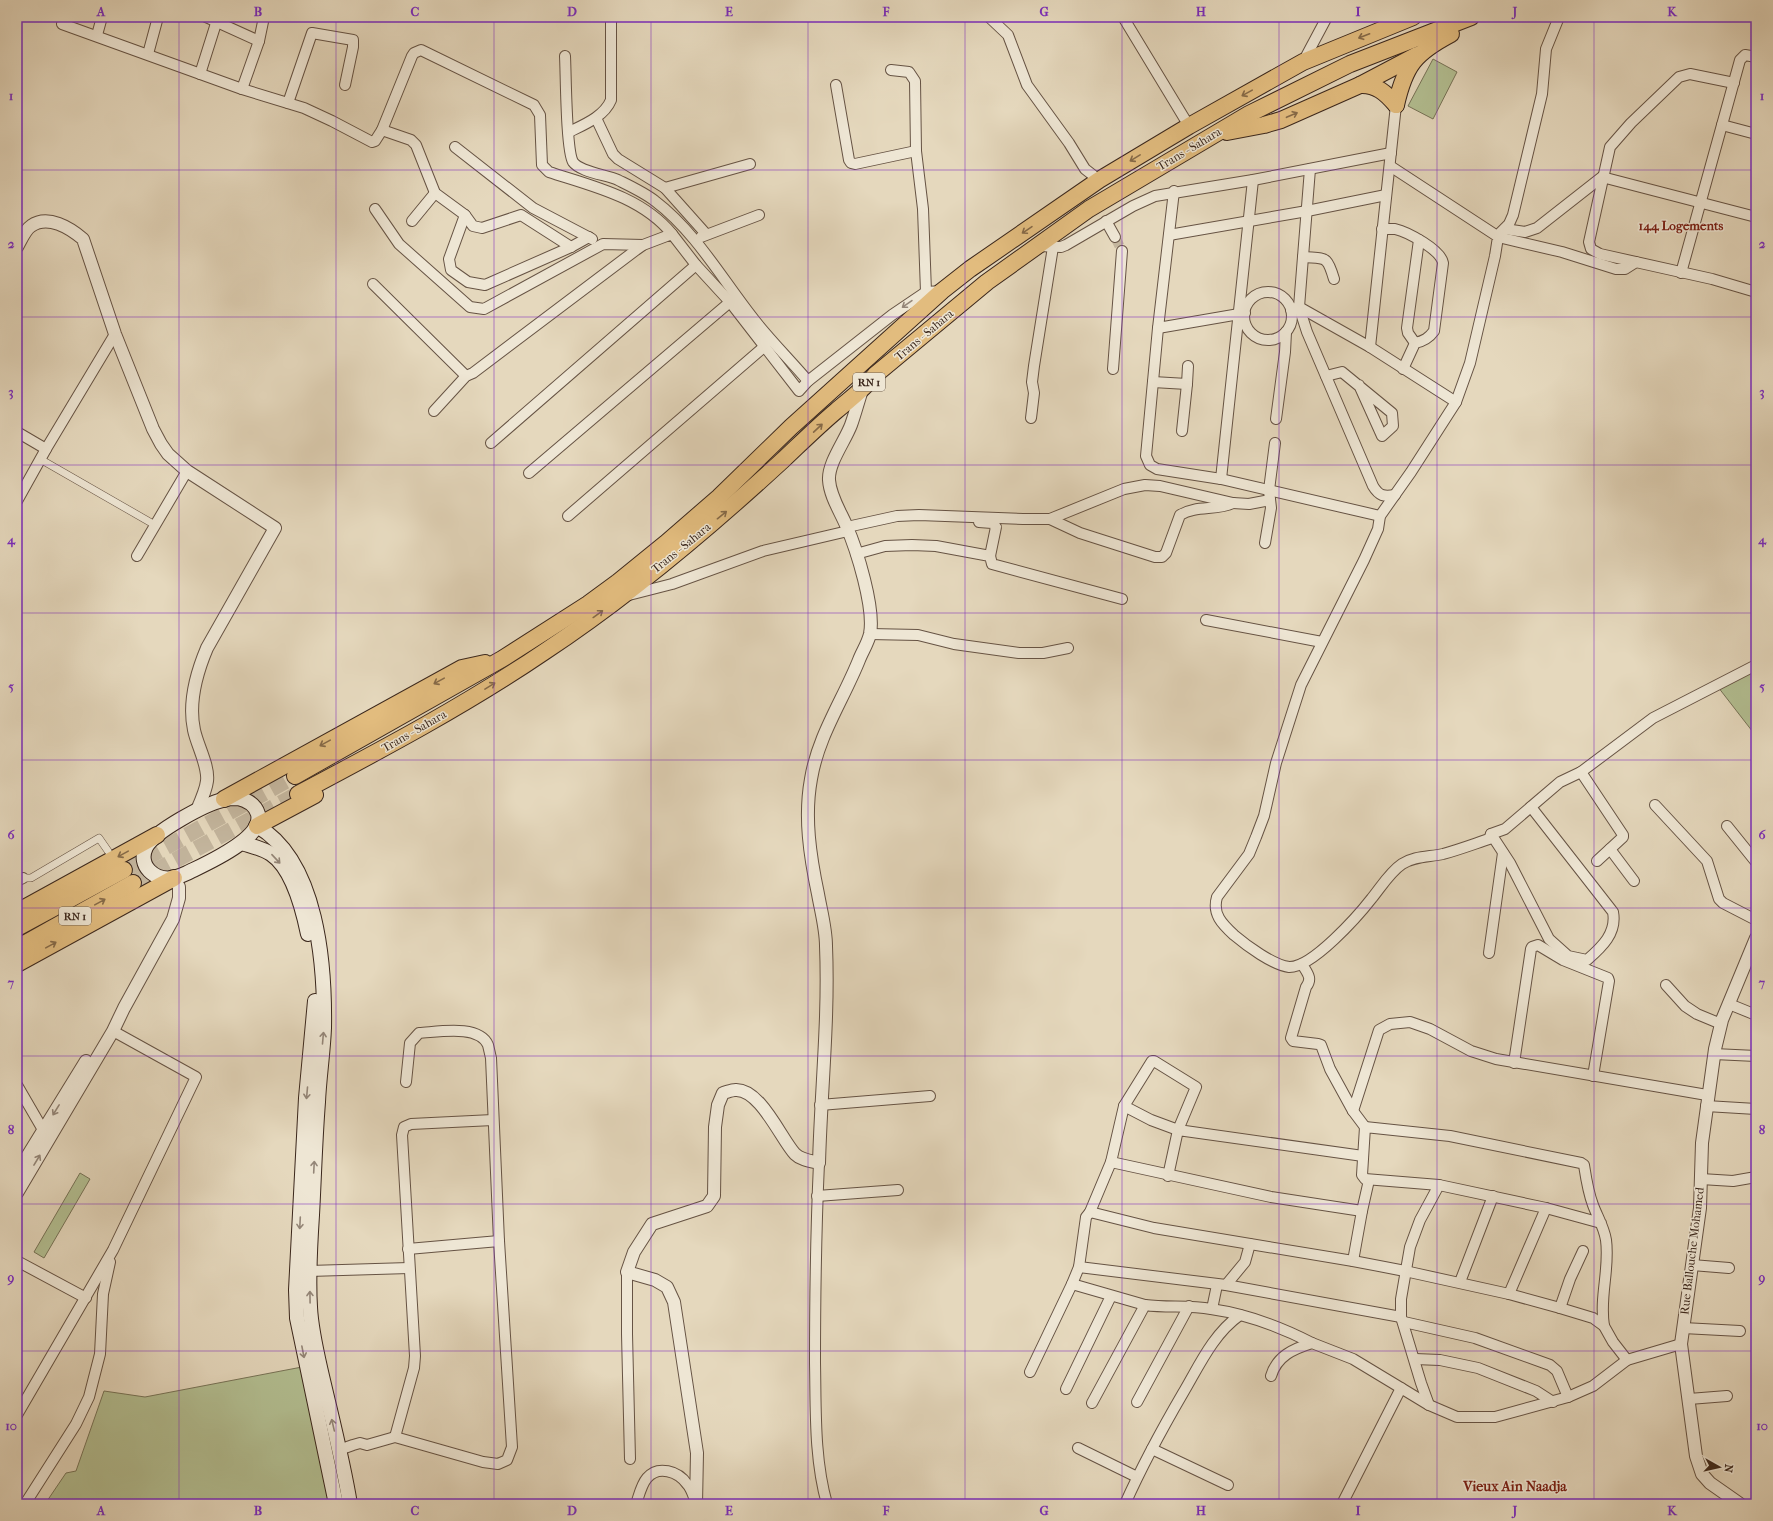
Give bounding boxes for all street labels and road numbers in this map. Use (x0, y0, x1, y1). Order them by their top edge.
street label: Trans - Sahara (1154, 124, 1224, 174)
street label: Trans - Sahara (892, 306, 957, 364)
road number: RN 1 (853, 373, 885, 391)
street label: Trans - Sahara (649, 520, 714, 576)
street label: Trans - Sahara (379, 707, 449, 755)
road number: RN 1 (59, 907, 91, 925)
street label: Rue Ballouche Mohamed (1677, 1186, 1707, 1316)

